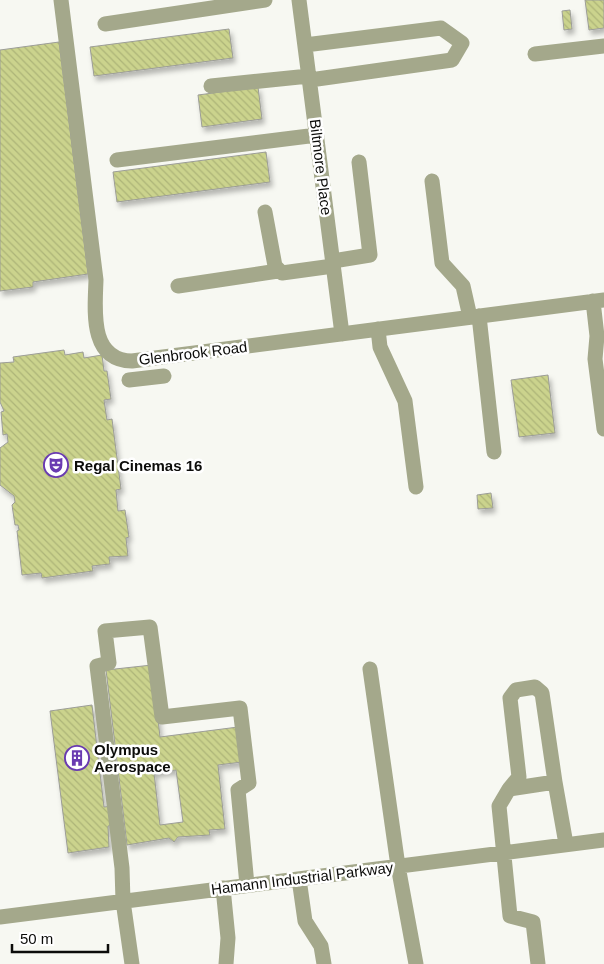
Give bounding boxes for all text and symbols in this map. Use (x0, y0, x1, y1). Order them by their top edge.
street label: Biltmore Place (307, 118, 335, 216)
street label: Glenbrook Road (138, 338, 248, 368)
theatre icon: Regal Cinemas 16 (43, 452, 69, 478)
place label: Regal Cinemas 16 (74, 457, 202, 474)
place label: Olympus Aerospace (94, 741, 171, 775)
building icon: Olympus Aerospace (64, 745, 90, 771)
street label: Hamann Industrial Parkway (210, 858, 395, 898)
scale bar (12, 922, 109, 954)
text: 50 m (20, 930, 53, 947)

